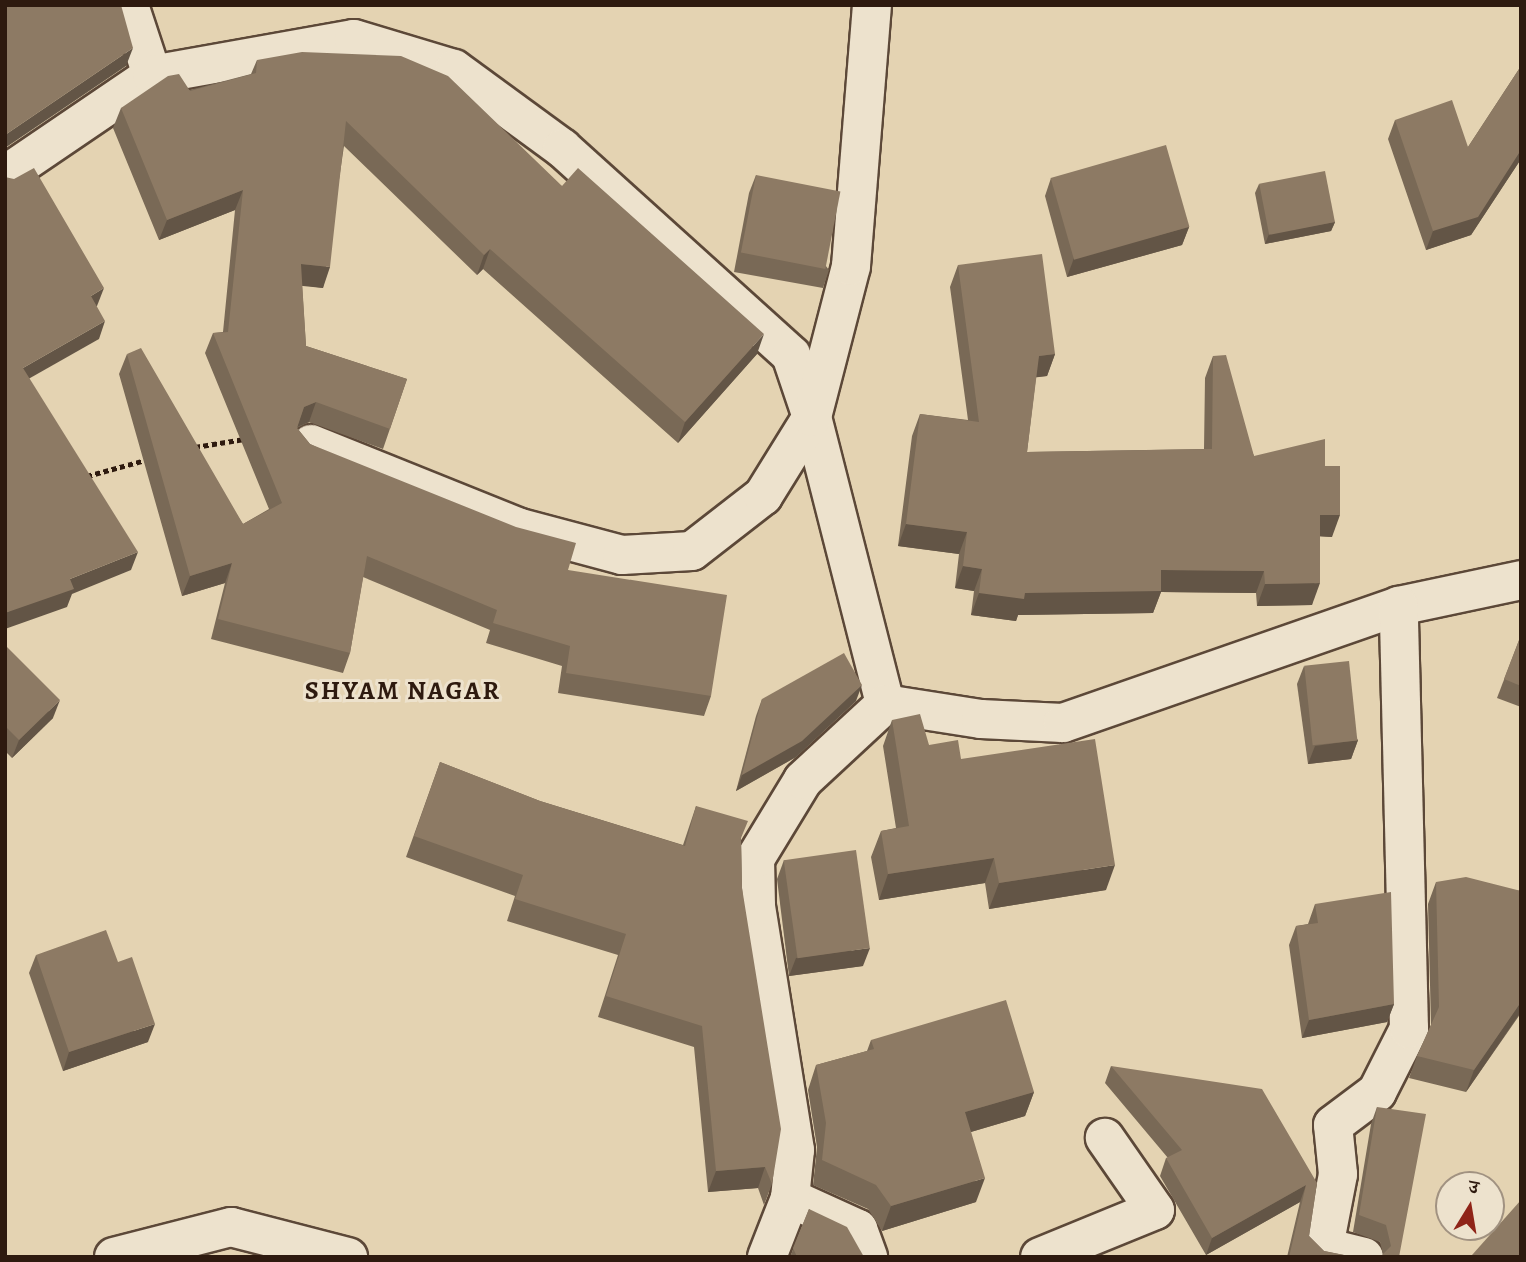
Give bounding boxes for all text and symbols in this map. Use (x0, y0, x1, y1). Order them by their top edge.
district label: SHYAM NAGAR (306, 675, 500, 707)
north arrow (1435, 1171, 1505, 1241)
text: उ (1466, 1174, 1481, 1201)

